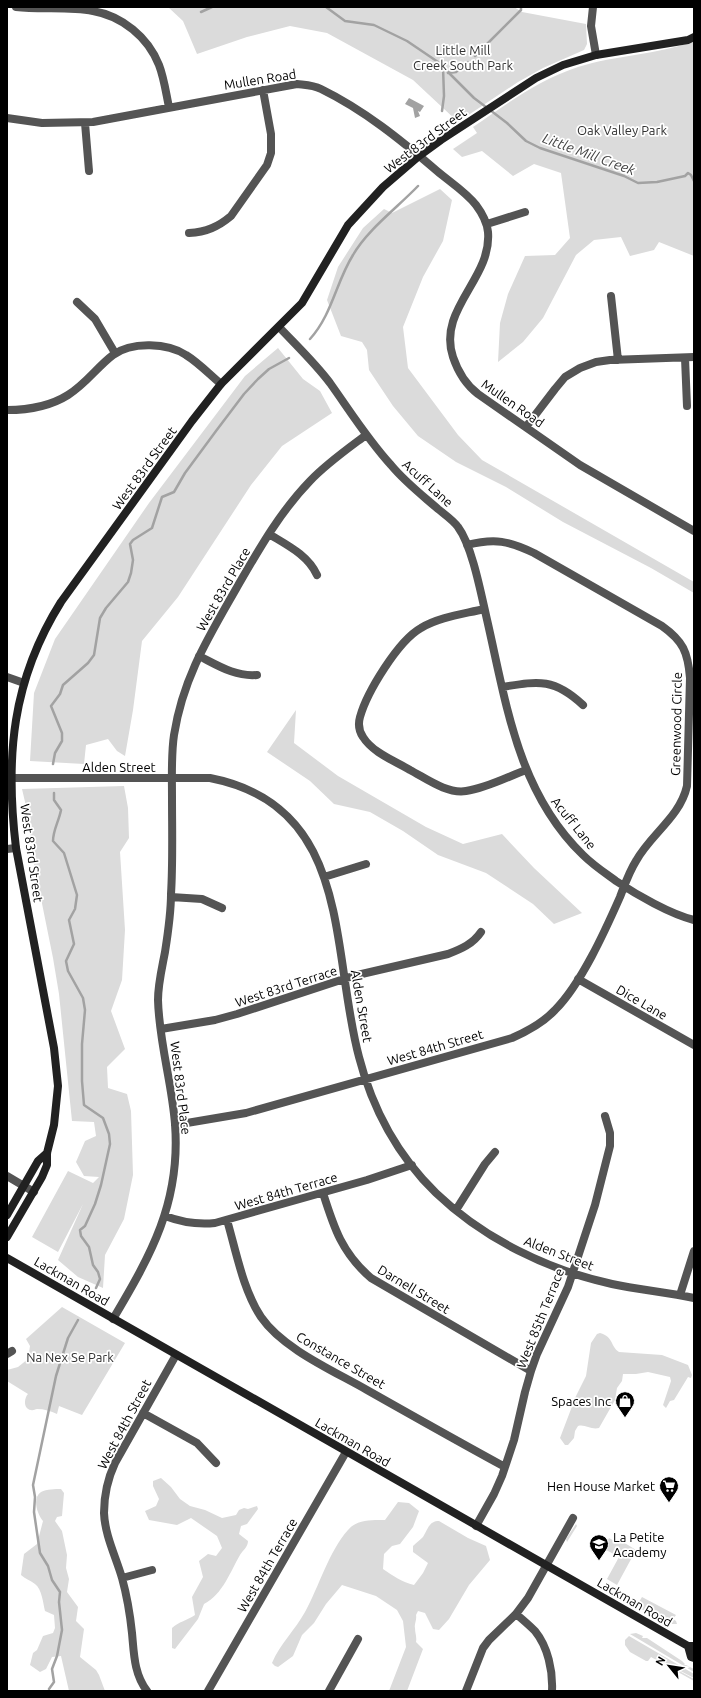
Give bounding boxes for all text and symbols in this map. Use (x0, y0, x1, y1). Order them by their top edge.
park label: Little Mill Creek South Park (413, 43, 513, 72)
street label: Mullen Road (223, 66, 297, 92)
street label: West 83rd Street (381, 105, 469, 175)
park label: Oak Valley Park (577, 123, 667, 137)
water label: Little Mill Creek (541, 130, 638, 178)
street label: Mullen Road (479, 376, 547, 430)
street label: West 83rd Street (109, 424, 179, 512)
street label: Acuff Lane (400, 457, 456, 509)
street label: West 83rd Place (193, 545, 253, 633)
street label: Greenwood Circle (668, 672, 684, 776)
street label: Alden Street (82, 760, 156, 774)
street label: Acuff Lane (549, 794, 599, 852)
street label: West 83rd Street (18, 803, 46, 903)
street label: West 83rd Terrace (233, 963, 339, 1009)
street label: Alden Street (349, 969, 375, 1043)
street label: Dice Lane (614, 982, 670, 1022)
street label: West 84th Street (385, 1027, 485, 1067)
street label: West 83rd Place (168, 1041, 194, 1135)
street label: West 84th Terrace (233, 1170, 339, 1212)
street label: Alden Street (522, 1233, 596, 1273)
street label: Lackman Road (32, 1254, 112, 1308)
street label: Darnell Street (375, 1262, 453, 1316)
street label: West 85th Terrace (514, 1266, 566, 1370)
street label: Constance Street (294, 1329, 388, 1391)
park label: Na Nex Se Park (26, 1350, 114, 1364)
street label: West 84th Street (95, 1377, 153, 1471)
shop icon: Spaces Inc (614, 1390, 636, 1418)
place label: Spaces Inc (551, 1394, 611, 1408)
street label: Lackman Road (313, 1415, 393, 1469)
supermarket icon: Hen House Market (658, 1475, 680, 1503)
place label: Hen House Market (547, 1479, 655, 1493)
street label: West 84th Terrace (234, 1515, 300, 1615)
place label: La Petite Academy (613, 1530, 666, 1559)
school or university icon: La Petite Academy (588, 1533, 610, 1561)
street label: Lackman Road (595, 1575, 675, 1629)
north arrow (649, 1646, 689, 1686)
text: N (653, 1654, 668, 1668)

